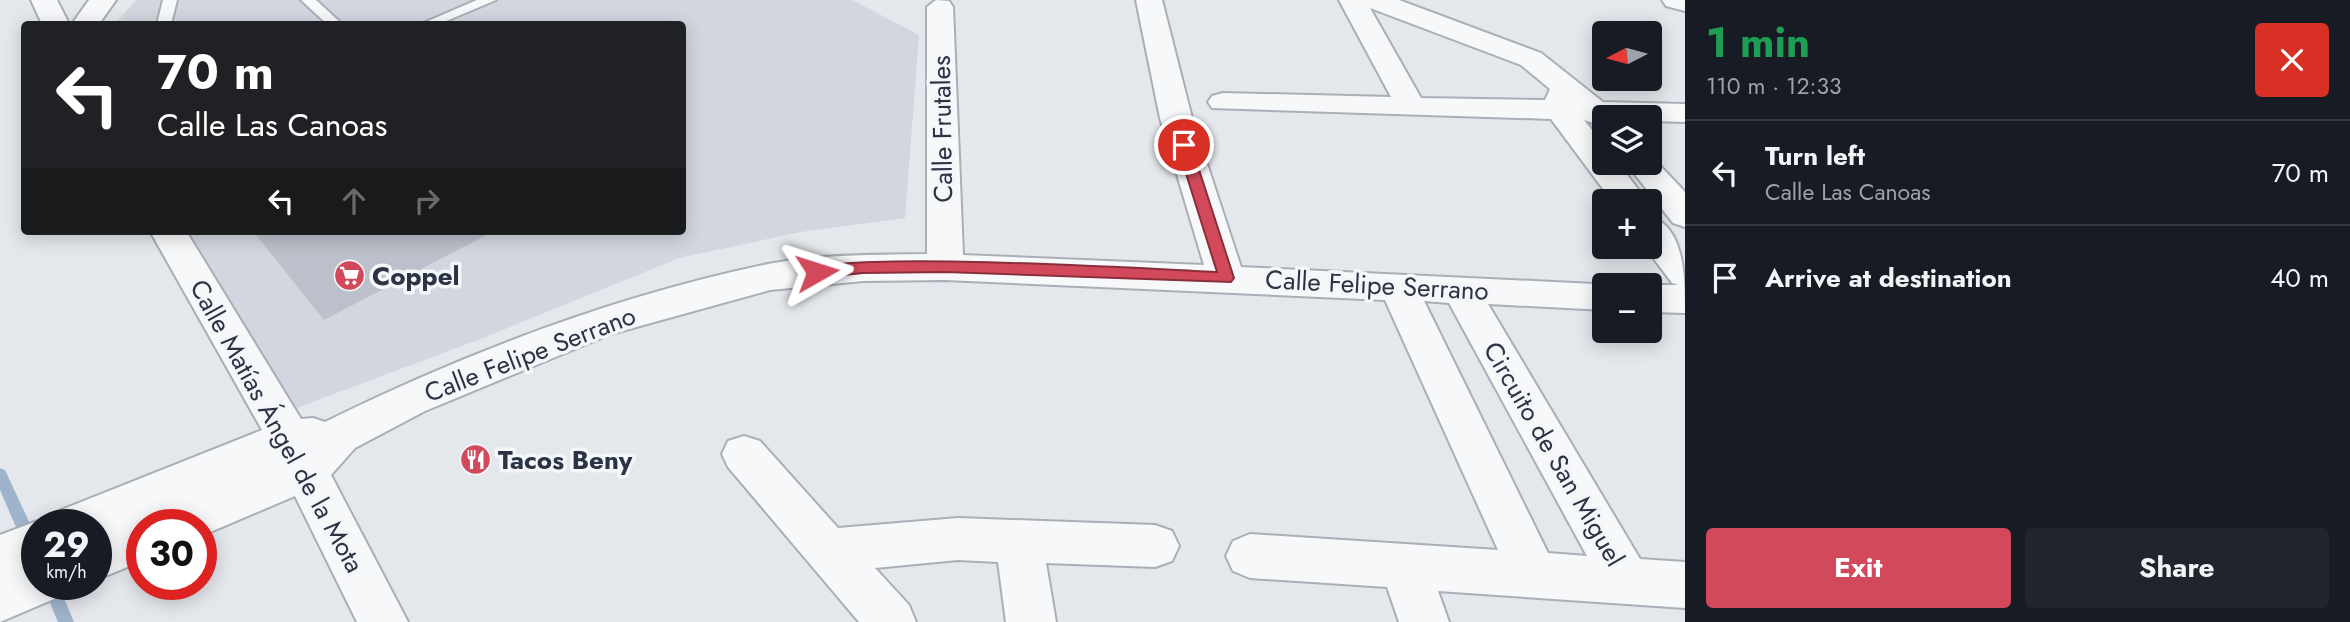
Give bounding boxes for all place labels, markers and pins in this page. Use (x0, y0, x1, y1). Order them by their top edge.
pin (1154, 115, 1214, 175)
place label: Coppel (372, 257, 460, 295)
supermarket icon: Coppel (332, 259, 366, 293)
place label: Tacos Beny (498, 441, 633, 479)
restaurant icon: Tacos Beny (458, 443, 492, 477)

